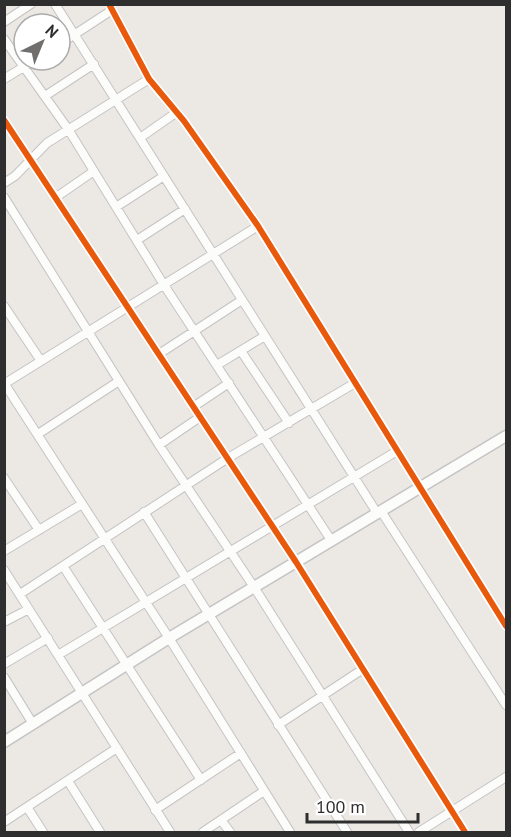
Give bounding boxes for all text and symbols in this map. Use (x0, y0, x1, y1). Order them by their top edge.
north arrow (12, 12, 72, 72)
text: N (42, 20, 63, 42)
scale bar (307, 786, 418, 824)
text: 100 m (316, 795, 365, 818)

